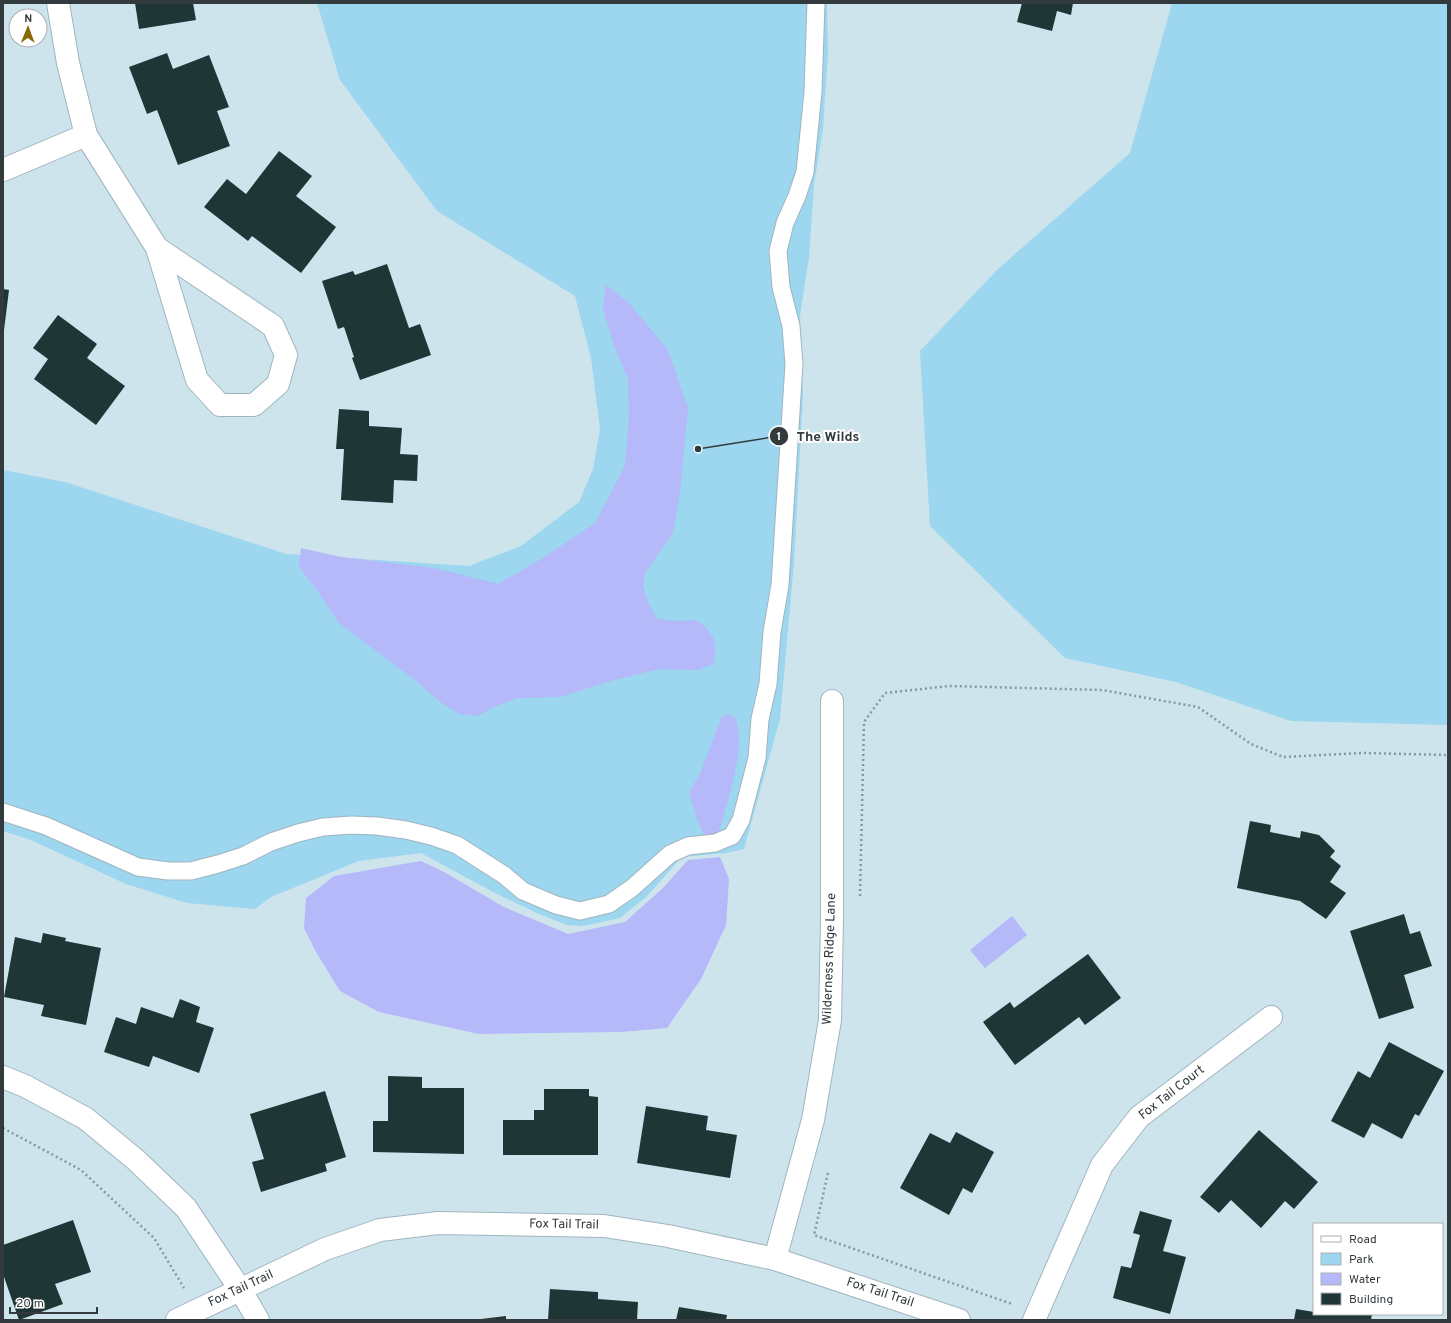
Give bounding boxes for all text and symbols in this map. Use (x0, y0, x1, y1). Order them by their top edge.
north arrow (8, 8, 48, 48)
text: N (24, 12, 32, 26)
callout: The Wilds (769, 423, 868, 449)
text: 1 (777, 429, 781, 445)
text: The Wilds (797, 429, 860, 446)
street label: Wilderness Ridge Lane (820, 893, 840, 1025)
street label: Fox Tail Court (1136, 1062, 1208, 1124)
street label: Fox Tail Trail (529, 1216, 599, 1234)
legend (1313, 1223, 1443, 1315)
text: Road (1349, 1232, 1377, 1248)
text: Park (1349, 1252, 1374, 1268)
street label: Fox Tail Trail (206, 1267, 276, 1311)
text: Water (1349, 1272, 1381, 1288)
street label: Fox Tail Trail (844, 1275, 916, 1311)
scale bar (10, 1289, 97, 1315)
text: Building (1349, 1292, 1393, 1308)
text: 20 m (16, 1296, 44, 1312)

